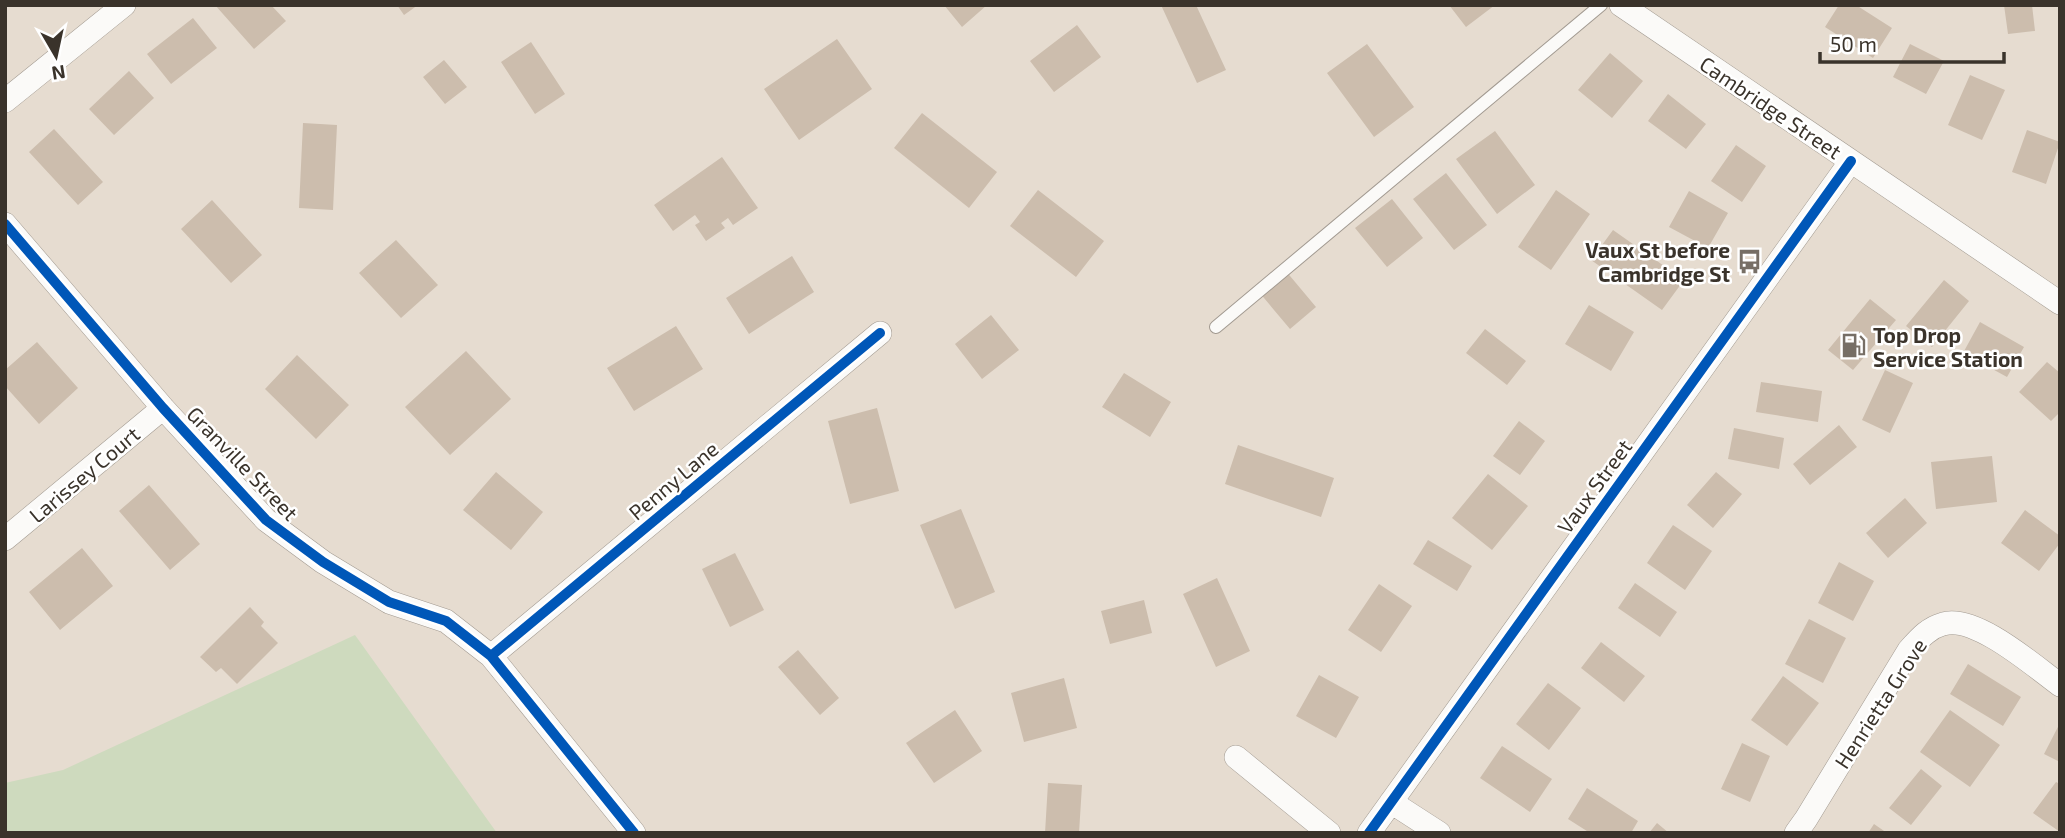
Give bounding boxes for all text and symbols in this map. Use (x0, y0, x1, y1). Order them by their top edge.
north arrow (21, 21, 91, 91)
scale bar (1820, 21, 2004, 65)
text: 50 m (1830, 31, 1877, 56)
street label: Cambridge Street (1695, 50, 1847, 164)
text: N (50, 61, 67, 86)
place label: Vaux St before Cambridge St (1585, 237, 1730, 286)
bus stop icon: Vaux St before Cambridge St (1736, 247, 1764, 275)
place label: Top Drop Service Station (1873, 322, 2023, 371)
fuel station icon: Top Drop Service Station (1839, 332, 1867, 360)
street label: Granville Street (182, 401, 304, 525)
street label: Larissey Court (24, 421, 144, 527)
street label: Vaux Street (1552, 434, 1636, 538)
street label: Penny Lane (623, 435, 723, 525)
street label: Henrietta Grove (1829, 633, 1931, 773)

